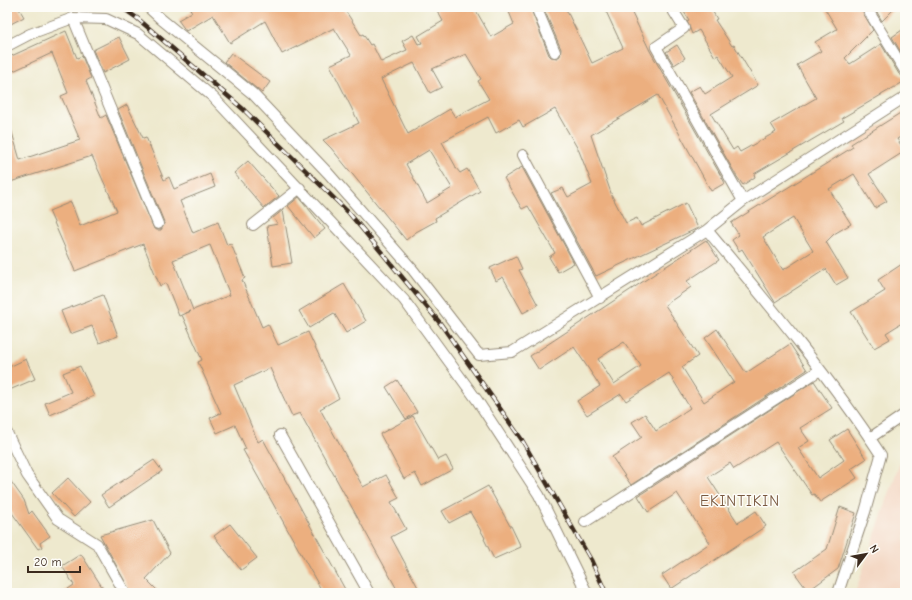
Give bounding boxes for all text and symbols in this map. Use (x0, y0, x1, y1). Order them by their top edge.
district label: EKINTIKIN (700, 492, 780, 510)
north arrow (846, 534, 886, 574)
text: N (867, 542, 881, 555)
scale bar (28, 548, 80, 574)
text: 20 m (34, 555, 62, 569)

